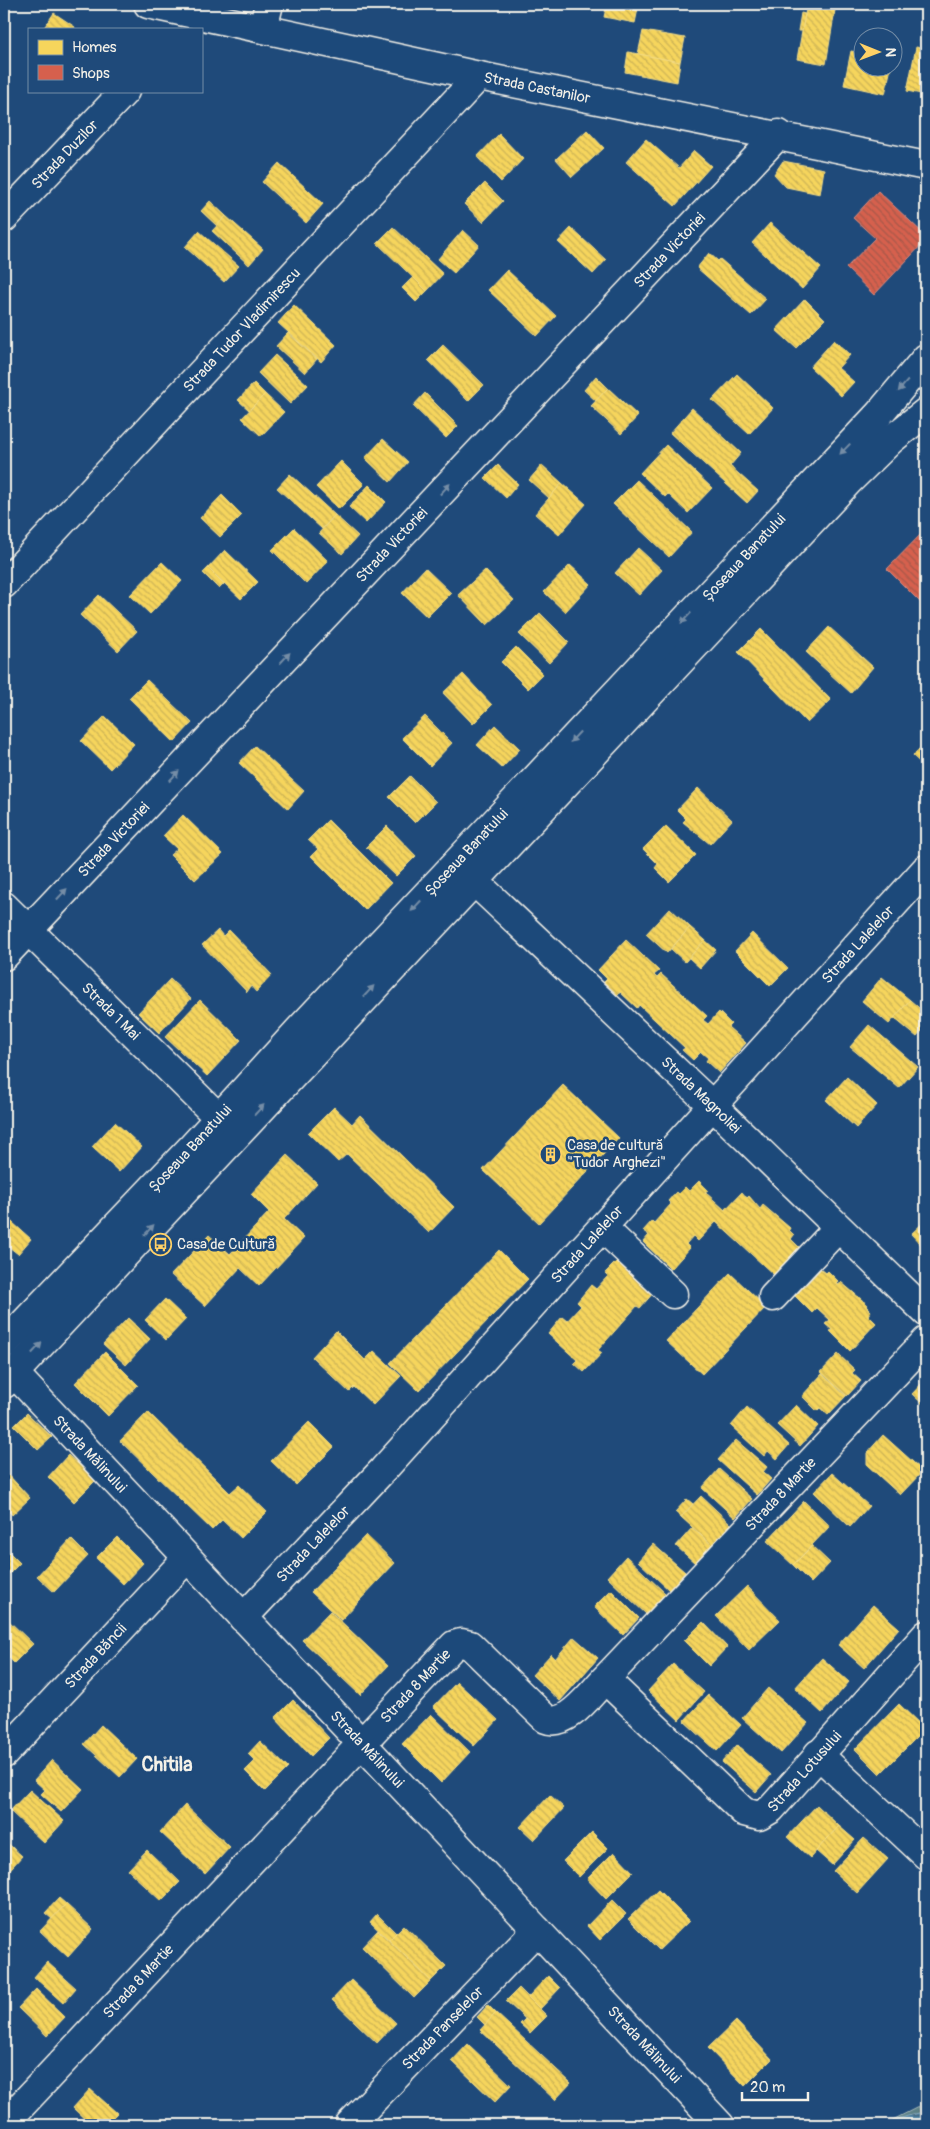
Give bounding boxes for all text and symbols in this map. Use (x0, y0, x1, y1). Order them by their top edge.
legend (28, 28, 202, 92)
north arrow (852, 28, 902, 78)
text: Homes (72, 38, 117, 57)
text: N (882, 47, 899, 57)
text: Shops (72, 64, 110, 83)
street label: Strada Castanilor (482, 68, 593, 108)
street label: Strada Duzilor (27, 115, 103, 193)
street label: Strada Victoriei (629, 208, 710, 292)
street label: Strada Tudor Vladimirescu (179, 264, 304, 396)
one-way arrow (898, 380, 909, 393)
one-way arrow (839, 442, 851, 454)
one-way arrow (439, 483, 451, 495)
street label: Strada Victoriei (352, 503, 432, 586)
street label: Șoseaua Banatului (698, 509, 790, 605)
one-way arrow (680, 612, 692, 624)
one-way arrow (279, 652, 291, 664)
one-way arrow (569, 730, 581, 742)
one-way arrow (168, 770, 180, 782)
street label: Strada Victoriei (74, 798, 154, 881)
street label: Șoseaua Banatului (421, 804, 512, 900)
one-way arrow (56, 888, 68, 900)
one-way arrow (410, 900, 422, 912)
street label: Strada Lalelelor (818, 901, 899, 988)
street label: Strada 1 Mai (78, 978, 144, 1044)
one-way arrow (363, 986, 375, 998)
street label: Strada Magnoliei (657, 1053, 745, 1138)
street label: Șoseaua Banatului (144, 1100, 236, 1196)
one-way arrow (253, 1105, 265, 1117)
place label: Casa de cultură "Tudor Arghezi" (567, 1136, 666, 1172)
building icon: Casa de cultură "Tudor Arghezi" (539, 1142, 563, 1166)
street label: Strada Lalelelor (547, 1201, 628, 1287)
one-way arrow (143, 1225, 155, 1237)
bus stop icon: Casa de Cultură (149, 1232, 173, 1256)
place label: Casa de Cultură (177, 1235, 275, 1254)
one-way arrow (31, 1343, 43, 1355)
street label: Strada Mălinului (49, 1411, 131, 1497)
street label: Strada 8 Martie (741, 1453, 821, 1535)
street label: Strada Lalelelor (272, 1501, 355, 1586)
street label: Strada Băncii (60, 1619, 131, 1693)
street label: Strada 8 Martie (376, 1644, 455, 1727)
street label: Strada Mălinului (326, 1707, 408, 1792)
street label: Strada Lotusului (763, 1727, 846, 1816)
district label: Chitila (141, 1752, 193, 1777)
street label: Strada 8 Martie (99, 1940, 178, 2022)
street label: Strada Panselelor (398, 1981, 488, 2074)
street label: Strada Mălinului (603, 2002, 686, 2087)
scale bar (742, 2069, 809, 2101)
text: 20 m (750, 2078, 785, 2097)

